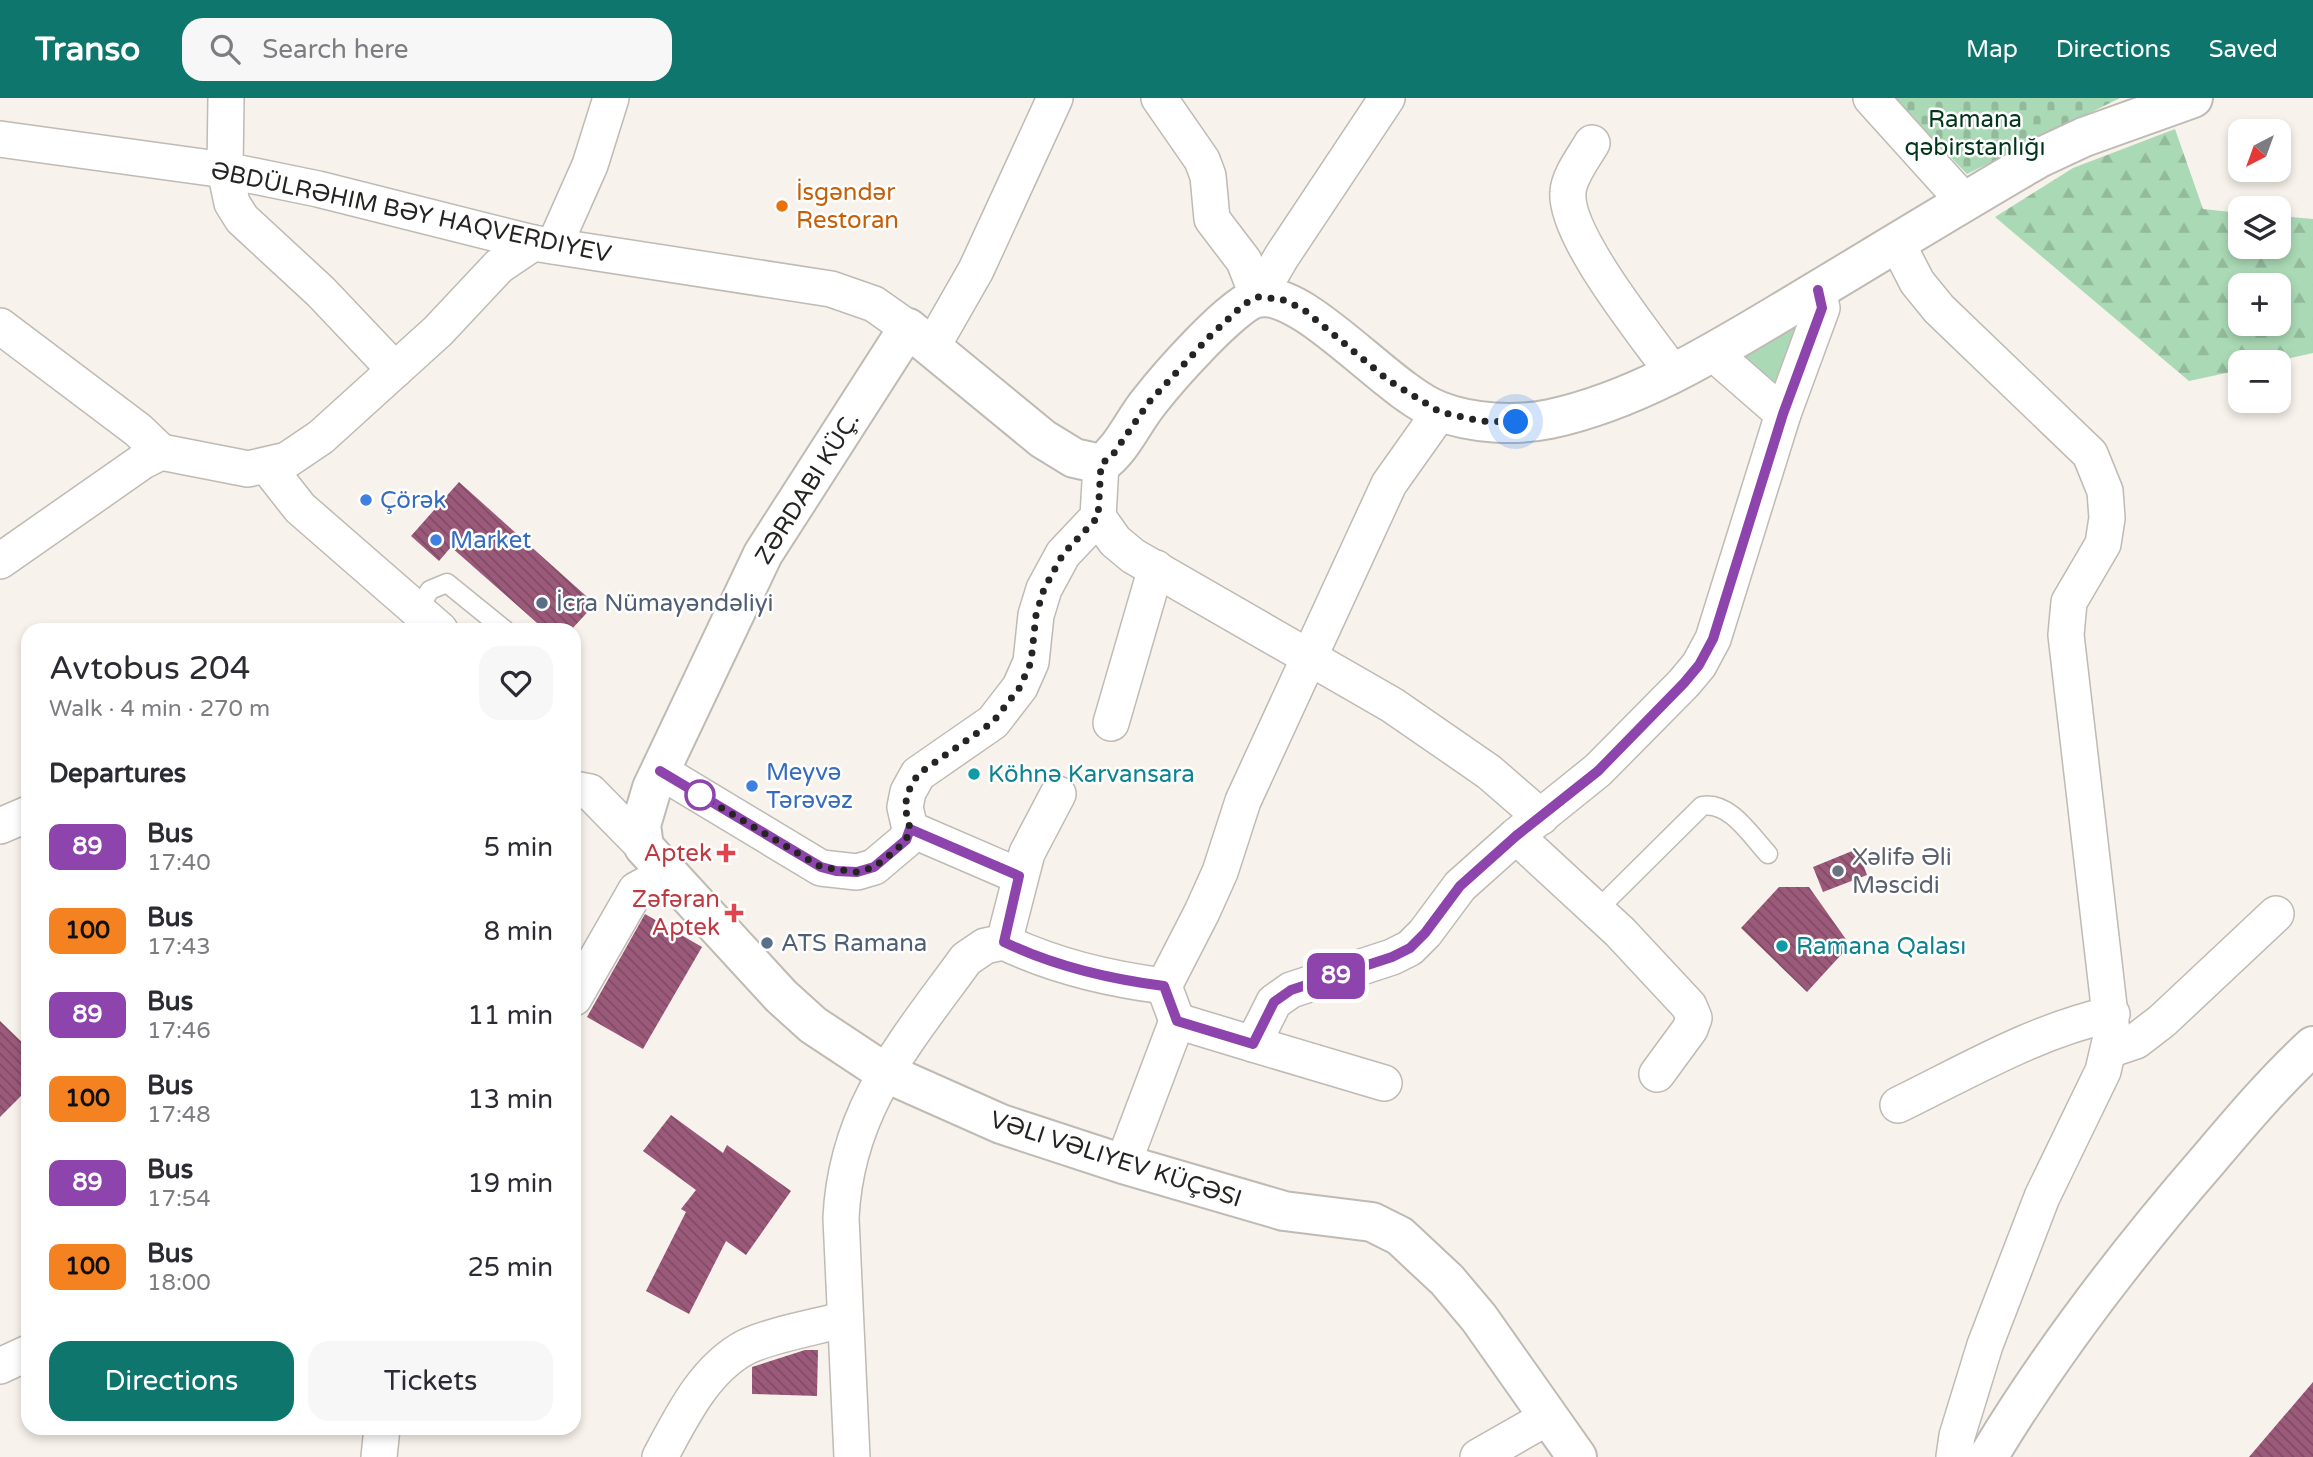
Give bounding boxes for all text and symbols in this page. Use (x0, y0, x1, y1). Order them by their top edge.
search box (182, 18, 672, 81)
text: Transo (35, 30, 140, 69)
icon: search (206, 30, 244, 68)
text: Search here (262, 34, 409, 65)
text: Map (1966, 35, 2018, 64)
text: Directions (2056, 35, 2171, 64)
text: Saved (2209, 35, 2278, 64)
park label: Ramana qəbirstanlığı (1905, 105, 2045, 162)
north arrow (2228, 119, 2291, 182)
map controls (2228, 119, 2291, 413)
street label: ƏBDÜLRƏHIM BƏY HAQVERDIYEV (208, 156, 614, 269)
place label: İsgəndər Restoran (796, 178, 899, 235)
button: layers (2228, 196, 2291, 259)
marker: İsgəndər Restoran (774, 198, 790, 214)
button: + (2228, 273, 2291, 336)
button: − (2228, 350, 2291, 413)
your location (1498, 404, 1533, 439)
street label: ZƏRDABI KÜÇ. (749, 407, 866, 570)
place label: Çörək (380, 486, 446, 515)
marker: Çörək (358, 492, 374, 508)
place label: Market (450, 526, 531, 555)
marker: Market (428, 532, 444, 548)
place label: İcra Nümayəndəliyi (556, 589, 774, 618)
marker: İcra Nümayəndəliyi (534, 595, 550, 611)
button: heart (479, 646, 553, 720)
text: Avtobus 204 (49, 649, 251, 688)
text: Walk · 4 min · 270 m (49, 695, 270, 723)
text: Departures (49, 758, 186, 789)
place label: Meyvə Tərəvəz (766, 758, 853, 815)
place label: Köhnə Karvansara (988, 760, 1195, 789)
marker: Köhnə Karvansara (966, 766, 982, 782)
marker: Meyvə Tərəvəz (744, 778, 760, 794)
unlabelled marker (685, 780, 715, 810)
text: Bus (147, 818, 193, 849)
text: 89 (72, 832, 103, 861)
text: 5 min (484, 832, 553, 863)
place label: Aptek (644, 839, 712, 868)
place label: Xəlifə Əli Məscidi (1852, 843, 1952, 900)
marker: Aptek (718, 845, 734, 861)
text: 17:40 (147, 849, 211, 877)
marker: Xəlifə Əli Məscidi (1830, 863, 1846, 879)
place label: Zəfəran Aptek (632, 885, 720, 942)
text: Bus (147, 902, 193, 933)
marker: Zəfəran Aptek (726, 905, 742, 921)
text: 100 (65, 916, 110, 945)
text: 8 min (484, 916, 553, 947)
place label: ATS Ramana (781, 929, 927, 958)
place label: Ramana Qalası (1796, 932, 1966, 961)
text: 17:43 (147, 933, 211, 961)
marker: ATS Ramana (759, 935, 775, 951)
marker: Ramana Qalası (1774, 938, 1790, 954)
line badge: 89 (1304, 953, 1368, 999)
text: 89 (1321, 961, 1351, 990)
text: Bus (147, 986, 193, 1017)
text: 89 (72, 1000, 103, 1029)
text: 11 min (467, 1000, 553, 1031)
text: 17:46 (147, 1017, 211, 1045)
text: Bus (147, 1070, 193, 1101)
text: 100 (65, 1084, 110, 1113)
text: 13 min (467, 1084, 553, 1115)
text: 17:48 (147, 1101, 211, 1129)
street label: VƏLI VƏLIYEV KÜÇƏSI (986, 1105, 1245, 1214)
text: Bus (147, 1154, 193, 1185)
text: 89 (72, 1168, 103, 1197)
text: 19 min (467, 1168, 553, 1199)
text: 17:54 (147, 1185, 211, 1213)
text: Bus (147, 1238, 193, 1269)
text: 100 (65, 1252, 110, 1281)
text: 25 min (467, 1252, 553, 1283)
text: 18:00 (147, 1269, 211, 1297)
button: Directions (49, 1341, 294, 1421)
button: Tickets (308, 1341, 553, 1421)

